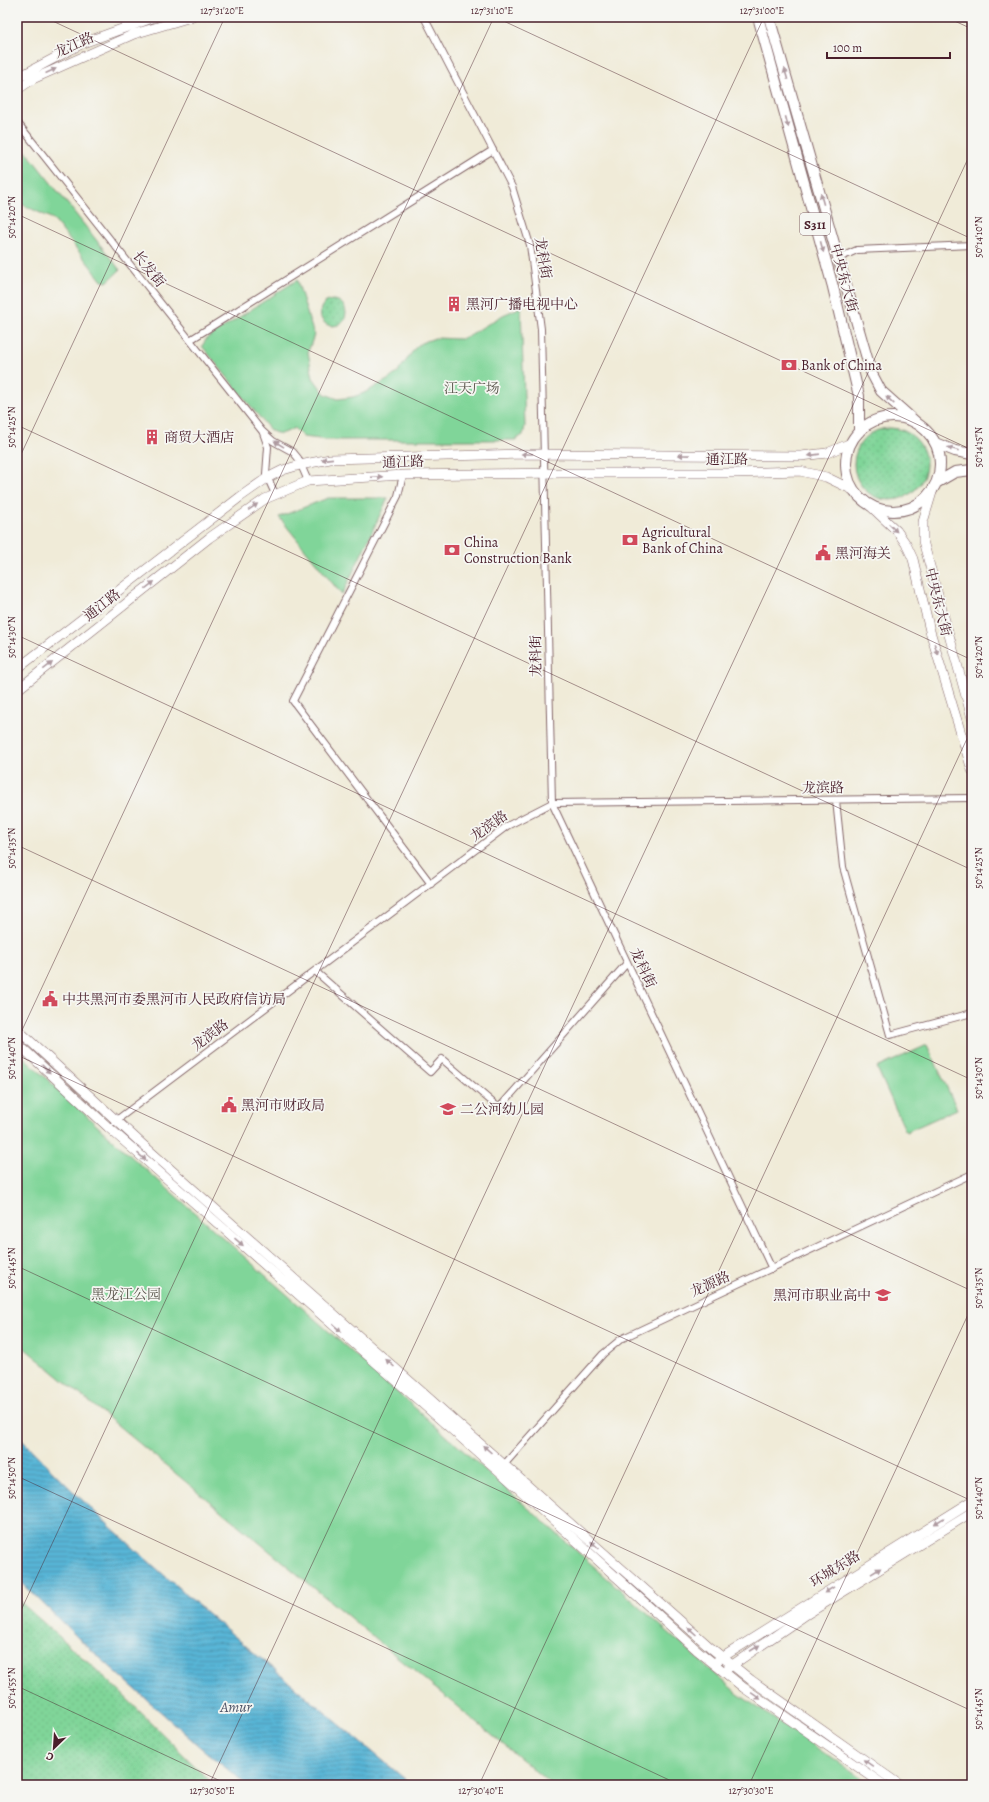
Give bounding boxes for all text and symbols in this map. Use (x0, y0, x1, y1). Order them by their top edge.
text: 127°31'20"E (200, 4, 244, 17)
text: 127°31'10"E (471, 4, 513, 17)
text: 127°31'00"E (740, 4, 784, 17)
street label: 龙江路 (51, 28, 97, 62)
scale bar (827, 34, 950, 60)
text: 100 m (833, 40, 862, 56)
one-way arrow (45, 68, 56, 74)
one-way arrow (782, 68, 788, 80)
one-way arrow (784, 116, 790, 128)
one-way arrow (819, 193, 825, 205)
text: 50°14'20"N (5, 196, 18, 238)
road number: S311 (800, 213, 830, 235)
text: 50°14'10"N (972, 216, 985, 258)
street label: 龙科街 (530, 236, 556, 280)
one-way arrow (819, 242, 825, 254)
street label: 中央东大街 (826, 242, 862, 314)
street label: 长发街 (128, 247, 170, 291)
building icon: 黑河广播电视中心 (445, 295, 463, 313)
place label: 黑河广播电视中心 (466, 295, 578, 314)
bank icon: Bank of China (780, 356, 798, 374)
place label: Bank of China (801, 356, 883, 375)
park label: 江天广场 (444, 379, 500, 398)
one-way arrow (885, 395, 895, 405)
text: 50°14'25"N (5, 406, 18, 448)
text: 50°14'15"N (972, 427, 985, 467)
building icon: 商贸大酒店 (143, 428, 161, 446)
place label: 商贸大酒店 (164, 428, 234, 447)
one-way arrow (274, 440, 284, 448)
one-way arrow (947, 446, 959, 452)
street label: 通江路 (706, 450, 748, 469)
one-way arrow (520, 451, 533, 457)
street label: 通江路 (382, 452, 424, 472)
one-way arrow (677, 452, 690, 458)
one-way arrow (808, 452, 820, 458)
one-way arrow (321, 456, 333, 462)
one-way arrow (371, 473, 383, 480)
one-way arrow (248, 503, 259, 511)
place label: Agricultural Bank of China (641, 523, 724, 558)
one-way arrow (888, 523, 898, 533)
bank icon: Agricultural Bank of China (621, 531, 639, 549)
place label: China Construction Bank (464, 533, 572, 568)
bank icon: China Construction Bank (443, 541, 461, 559)
public building icon: 黑河海关 (814, 544, 832, 562)
place label: 黑河海关 (835, 544, 891, 563)
street label: 中央东大街 (920, 566, 956, 638)
one-way arrow (144, 581, 155, 590)
street label: 通江路 (80, 585, 124, 625)
text: 50°14'30"N (5, 616, 18, 658)
street label: 龙科街 (526, 635, 546, 677)
text: 50°14'20"N (972, 636, 985, 678)
one-way arrow (933, 643, 939, 655)
one-way arrow (42, 661, 53, 670)
street label: 龙滨路 (802, 778, 844, 798)
street label: 龙滨路 (466, 806, 512, 846)
text: 50°14'35"N (5, 828, 18, 869)
text: 50°14'25"N (972, 847, 985, 889)
street label: 龙科街 (626, 945, 660, 991)
public building icon: 中共黑河市委黑河市人民政府信访局 (41, 990, 59, 1008)
place label: 中共黑河市委黑河市人民政府信访局 (62, 990, 286, 1009)
street label: 龙滨路 (188, 1015, 232, 1055)
text: 50°14'40"N (5, 1037, 18, 1079)
text: 50°14'30"N (972, 1057, 985, 1099)
one-way arrow (41, 1064, 50, 1073)
public building icon: 黑河市财政局 (220, 1096, 238, 1114)
place label: 黑河市财政局 (241, 1096, 325, 1115)
school or university icon: 二公河幼儿园 (439, 1100, 457, 1118)
place label: 二公河幼儿园 (460, 1100, 544, 1119)
one-way arrow (136, 1152, 147, 1161)
one-way arrow (234, 1238, 245, 1247)
text: 50°14'45"N (5, 1247, 18, 1289)
street label: 龙源路 (687, 1267, 733, 1301)
text: 50°14'35"N (972, 1268, 985, 1309)
park label: 黑龙江公园 (91, 1285, 161, 1304)
place label: 黑河市职业高中 (773, 1286, 871, 1305)
school or university icon: 黑河市职业高中 (874, 1286, 892, 1304)
one-way arrow (332, 1324, 342, 1333)
one-way arrow (385, 1358, 395, 1367)
one-way arrow (482, 1445, 492, 1454)
text: 50°14'50"N (5, 1457, 18, 1499)
text: 50°14'40"N (972, 1477, 985, 1519)
one-way arrow (933, 1518, 945, 1525)
one-way arrow (590, 1540, 600, 1550)
street label: 环城东路 (806, 1546, 864, 1592)
one-way arrow (871, 1567, 881, 1575)
one-way arrow (823, 1586, 834, 1594)
one-way arrow (687, 1627, 697, 1636)
one-way arrow (750, 1644, 760, 1652)
text: 50°14'55"N (5, 1667, 18, 1709)
text: 50°14'45"N (972, 1688, 985, 1730)
one-way arrow (751, 1692, 762, 1700)
water label: Amur (219, 1697, 253, 1717)
north arrow (34, 1728, 74, 1768)
text: С (44, 1748, 56, 1765)
one-way arrow (863, 1759, 873, 1767)
text: 127°30'50"E (189, 1784, 235, 1797)
text: 127°30'40"E (458, 1784, 504, 1797)
text: 127°30'30"E (728, 1784, 774, 1797)

